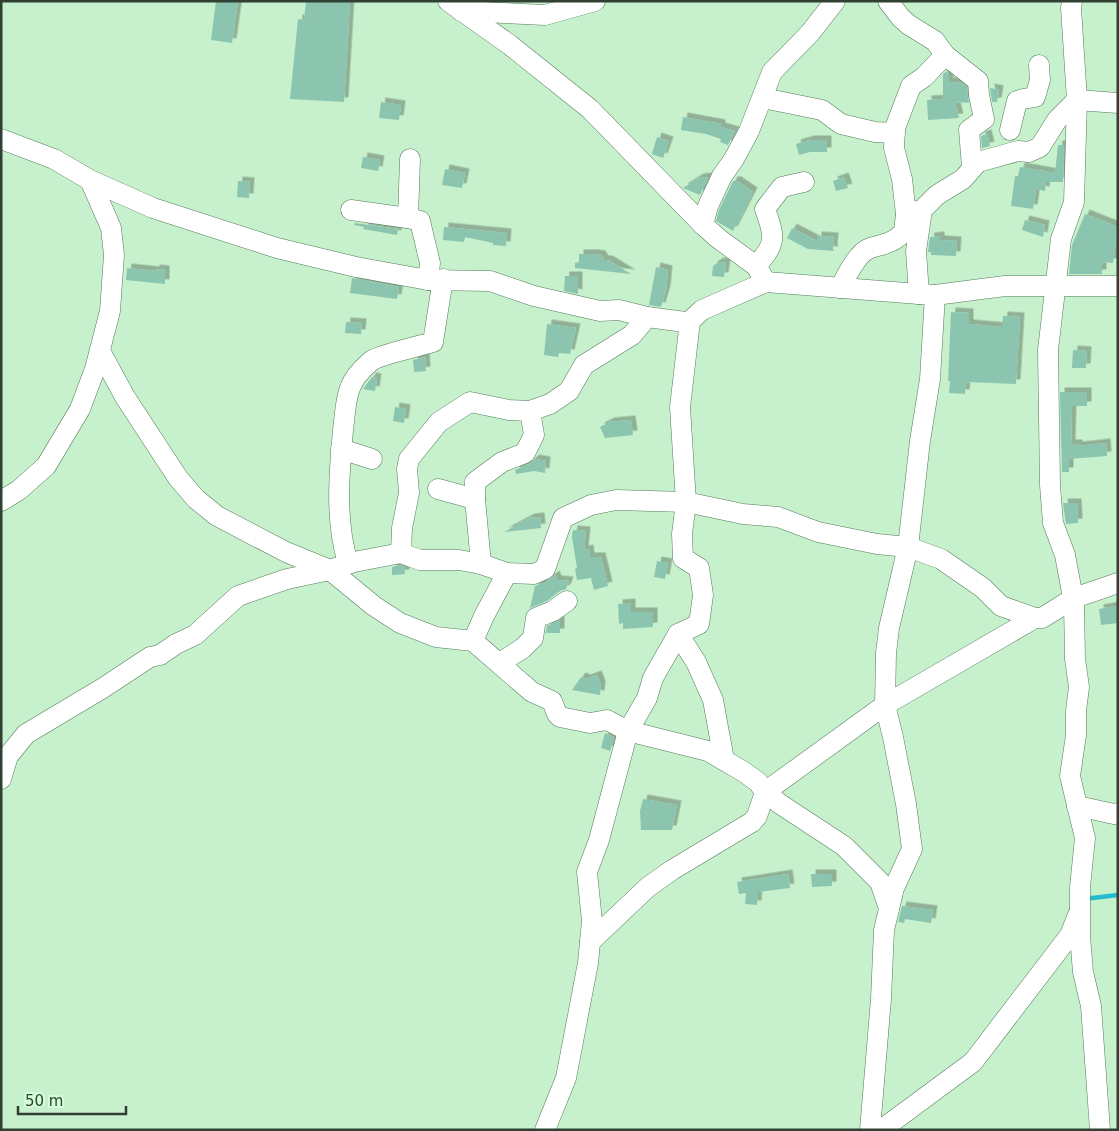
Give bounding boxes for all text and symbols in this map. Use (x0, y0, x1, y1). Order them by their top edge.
scale bar (18, 1084, 125, 1116)
text: 50 m (25, 1092, 63, 1110)

